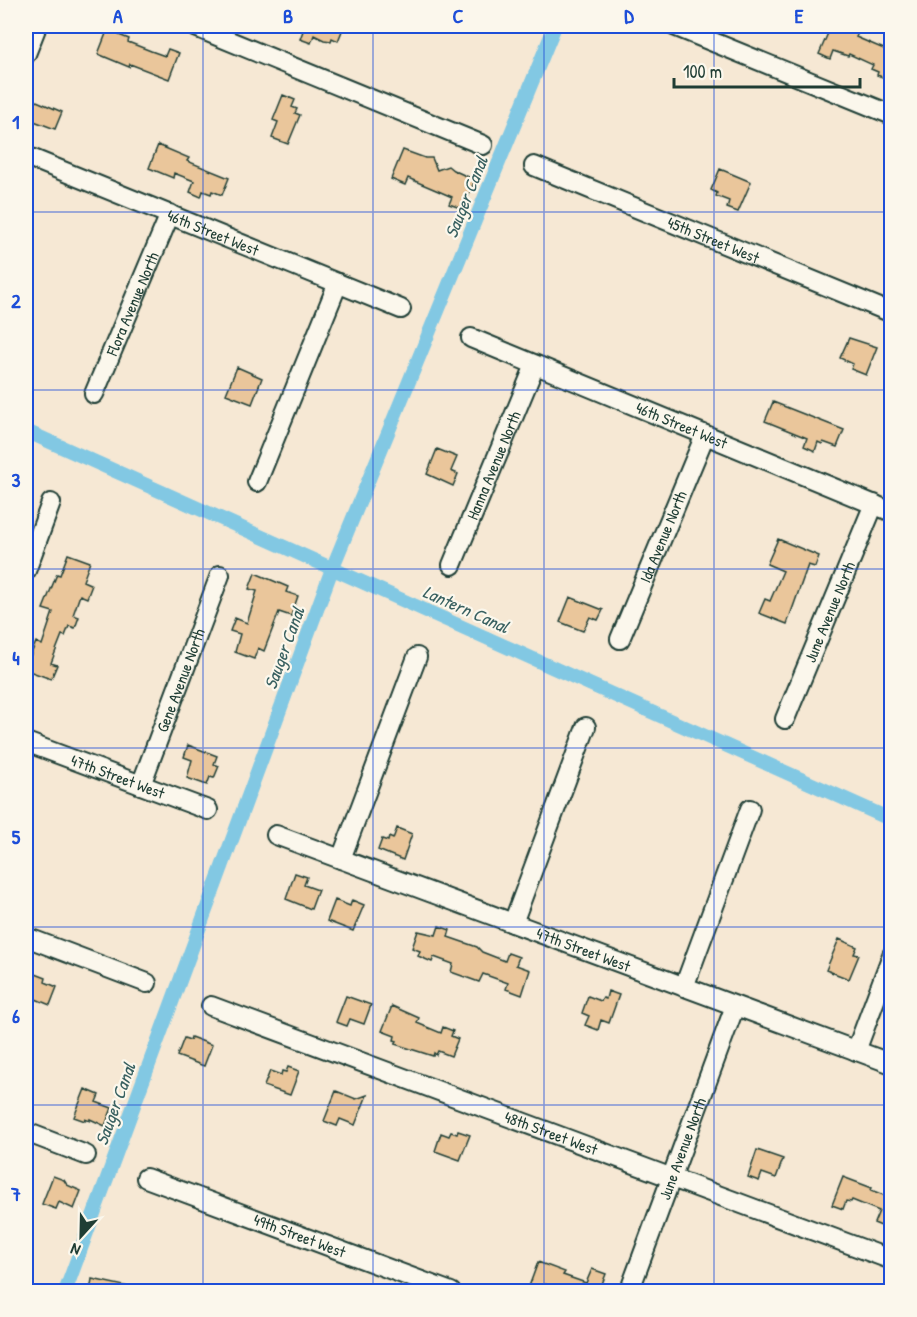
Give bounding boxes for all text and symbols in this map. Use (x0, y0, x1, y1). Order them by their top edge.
text: A (113, 2, 123, 29)
text: B (283, 2, 293, 29)
text: C (453, 2, 464, 29)
text: D (624, 2, 634, 29)
text: E (795, 2, 804, 29)
scale bar (674, 51, 860, 89)
text: 100 m (683, 59, 722, 84)
text: 1 (12, 108, 20, 135)
water label: Sauger Canal (438, 151, 494, 241)
street label: 46th Street West (164, 204, 263, 261)
street label: 45th Street West (664, 211, 763, 269)
street label: Flora Avenue North (100, 248, 164, 360)
text: 2 (11, 287, 21, 314)
street label: 46th Street West (633, 396, 731, 454)
street label: Hanna Avenue North (461, 407, 526, 523)
text: 3 (12, 466, 21, 493)
street label: Ida Avenue North (634, 487, 692, 586)
street label: June Avenue North (799, 558, 860, 666)
water label: Lantern Canal (419, 579, 514, 639)
water label: Sauger Canal (258, 602, 311, 693)
street label: Gene Avenue North (151, 625, 210, 735)
text: 4 (12, 644, 20, 671)
street label: 47th Street West (68, 749, 168, 804)
text: 5 (12, 823, 21, 850)
street label: 47th Street West (533, 922, 634, 977)
text: 6 (12, 1002, 20, 1029)
water label: Sauger Canal (89, 1058, 142, 1149)
street label: June Avenue North (653, 1094, 711, 1203)
street label: 48th Street West (501, 1105, 601, 1160)
text: 7 (10, 1180, 21, 1207)
north arrow (51, 1206, 111, 1266)
street label: 49th Street West (250, 1208, 349, 1263)
text: N (67, 1238, 83, 1262)

